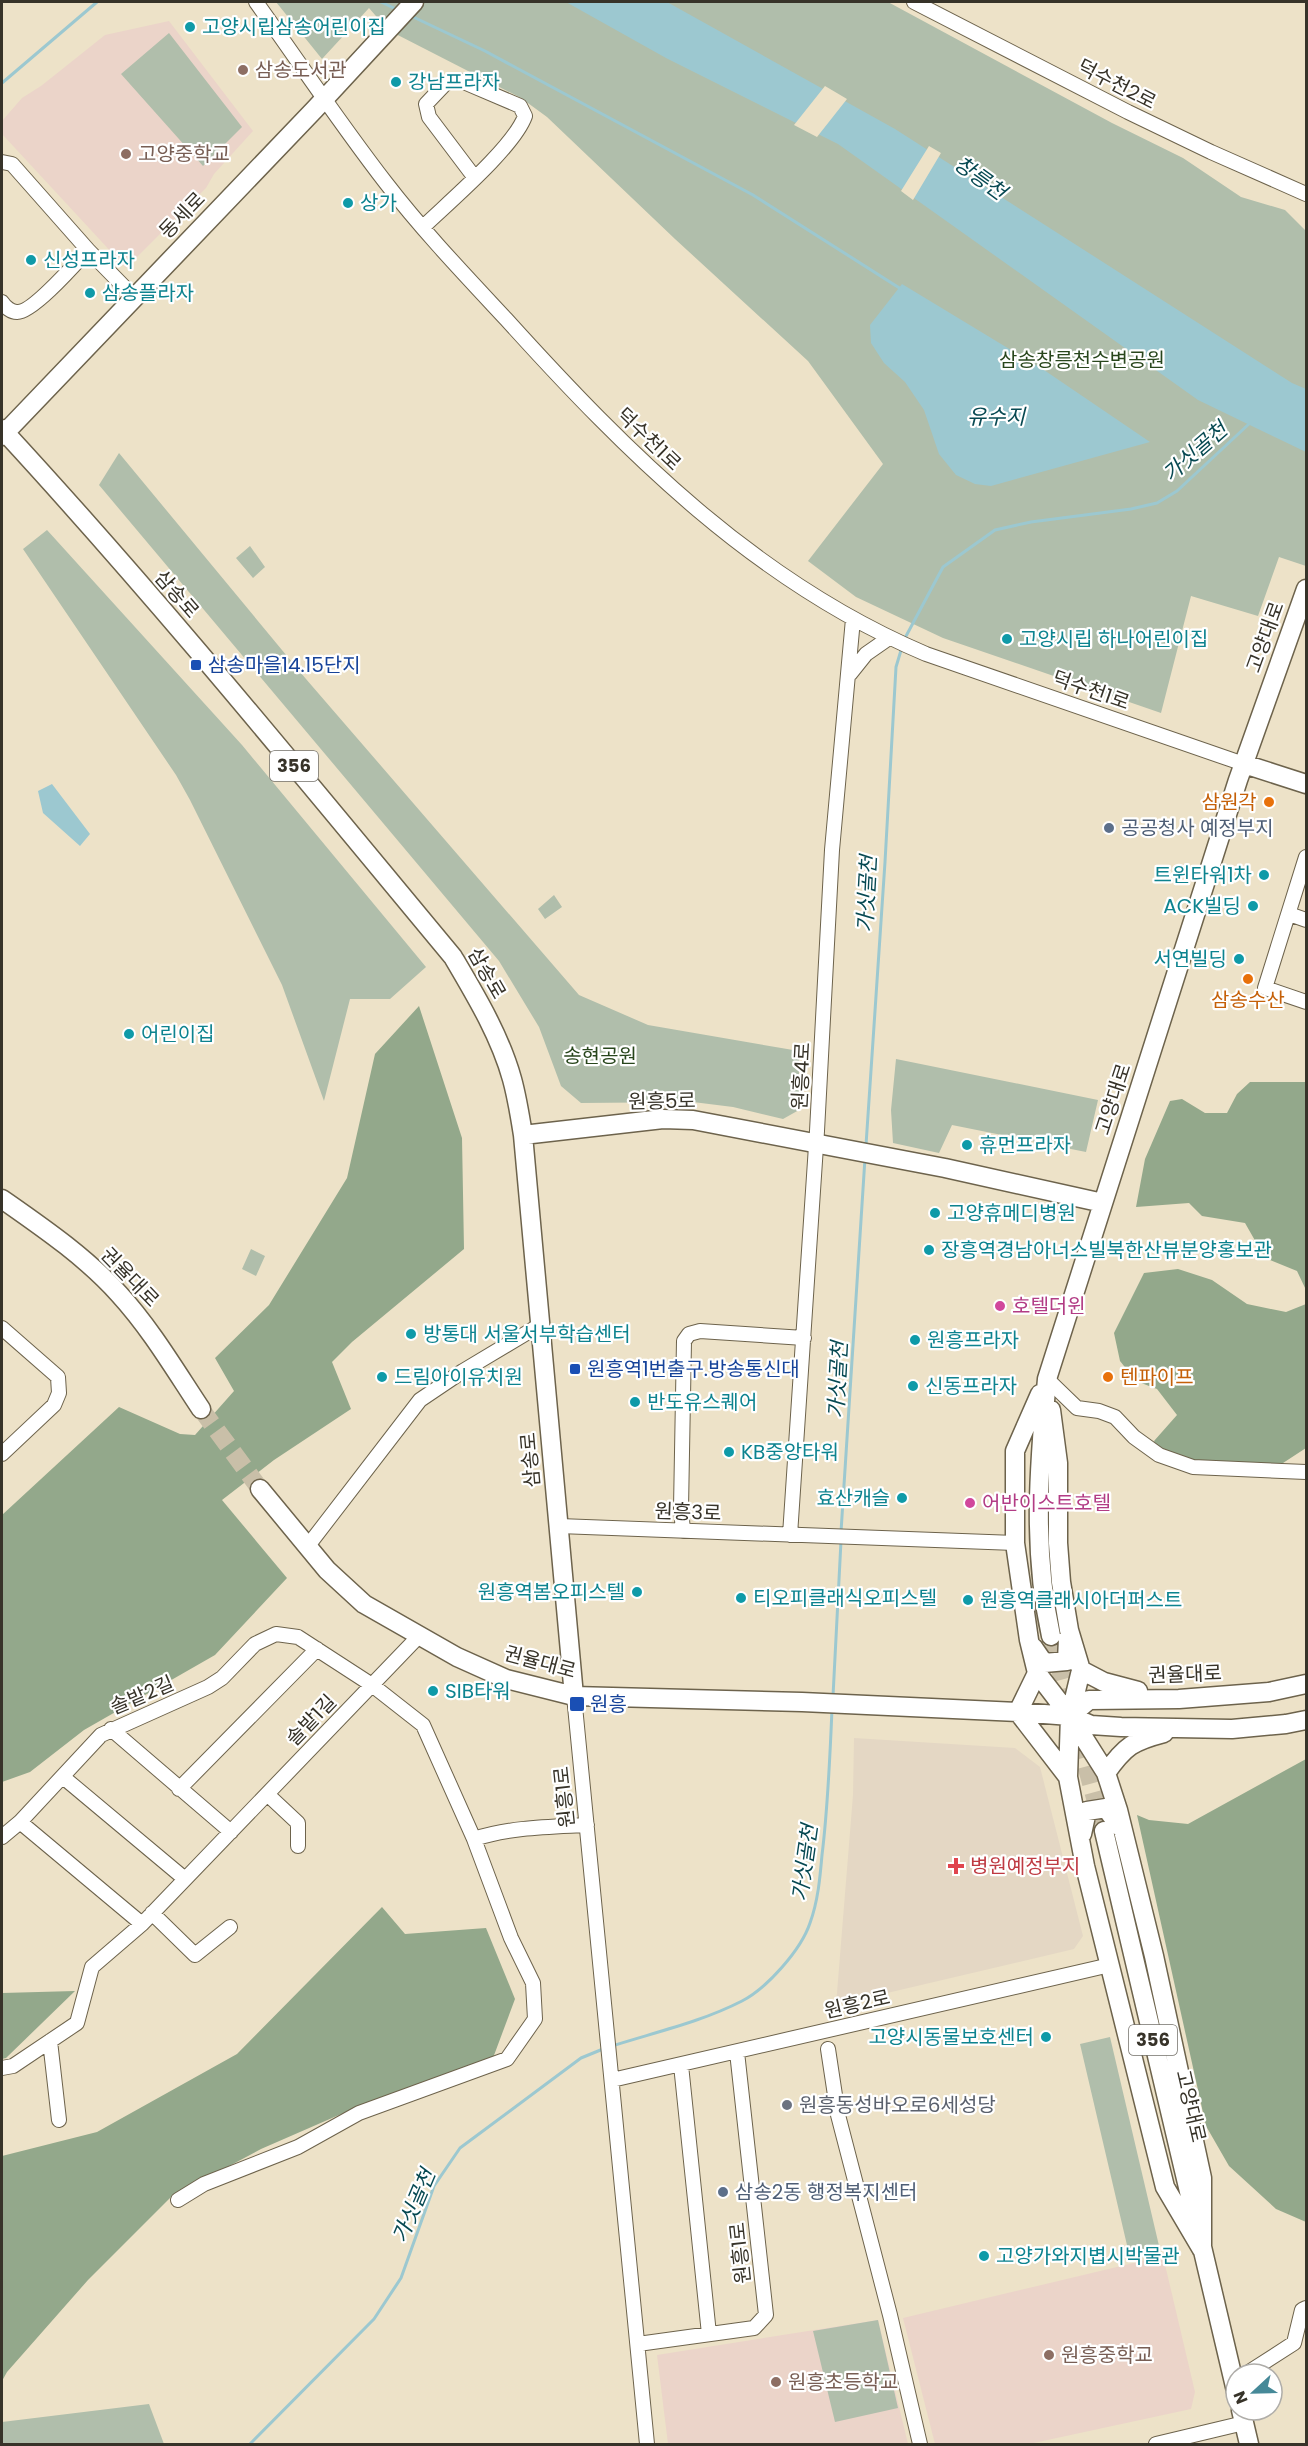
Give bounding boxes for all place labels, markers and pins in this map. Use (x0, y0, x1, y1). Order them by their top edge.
place label: 고양시립삼송어린이집 (202, 13, 386, 41)
marker: 고양시립삼송어린이집 (183, 20, 197, 34)
place label: 삼송도서관 (255, 56, 347, 84)
marker: 삼송도서관 (236, 63, 250, 77)
place label: 강남프라자 (408, 68, 500, 96)
marker: 강남프라자 (389, 75, 403, 89)
place label: 고양중학교 (138, 140, 230, 168)
marker: 고양중학교 (119, 147, 133, 161)
place label: 상가 (360, 189, 397, 217)
marker: 상가 (341, 196, 355, 210)
place label: 신성프라자 (43, 246, 135, 274)
marker: 신성프라자 (24, 253, 38, 267)
place label: 삼송플라자 (102, 279, 194, 307)
marker: 삼송플라자 (83, 286, 97, 300)
place label: 고양시립 하나어린이집 (1019, 625, 1208, 653)
marker: 고양시립 하나어린이집 (1000, 632, 1014, 646)
place label: 삼송마을14.15단지 (208, 651, 361, 679)
marker: 삼송마을14.15단지 (189, 658, 203, 672)
place label: 삼원각 (1202, 788, 1257, 816)
marker: 삼원각 (1262, 795, 1276, 809)
place label: 공공청사 예정부지 (1121, 814, 1274, 842)
marker: 공공청사 예정부지 (1102, 821, 1116, 835)
place label: 트윈타워1차 (1154, 861, 1252, 889)
marker: 트윈타워1차 (1257, 868, 1271, 882)
place label: ACK빌딩 (1163, 892, 1241, 920)
marker: ACK빌딩 (1246, 899, 1260, 913)
place label: 서연빌딩 (1153, 945, 1227, 973)
marker: 서연빌딩 (1232, 952, 1246, 966)
marker: 삼송수산 (1241, 972, 1255, 986)
place label: 삼송수산 (1211, 986, 1285, 1014)
place label: 어린이집 (141, 1020, 215, 1048)
marker: 어린이집 (122, 1027, 136, 1041)
place label: 휴먼프라자 (979, 1131, 1071, 1159)
marker: 휴먼프라자 (960, 1138, 974, 1152)
place label: 고양휴메디병원 (947, 1199, 1076, 1227)
marker: 고양휴메디병원 (928, 1206, 942, 1220)
place label: 장흥역경남아너스빌북한산뷰분양홍보관 (941, 1236, 1272, 1264)
marker: 장흥역경남아너스빌북한산뷰분양홍보관 (922, 1243, 936, 1257)
place label: 호텔더윈 (1012, 1292, 1086, 1320)
marker: 호텔더윈 (993, 1299, 1007, 1313)
place label: 방통대 서울서부학습센터 (423, 1320, 631, 1348)
place label: 원흥프라자 (927, 1326, 1019, 1354)
marker: 방통대 서울서부학습센터 (404, 1327, 418, 1341)
marker: 원흥프라자 (908, 1333, 922, 1347)
place label: 원흥역1번출구.방송통신대 (587, 1355, 800, 1383)
marker: 원흥역1번출구.방송통신대 (568, 1362, 582, 1376)
place label: 드림아이유치원 (394, 1363, 523, 1391)
place label: 텐파이프 (1120, 1363, 1194, 1391)
marker: 드림아이유치원 (375, 1370, 389, 1384)
marker: 텐파이프 (1101, 1370, 1115, 1384)
place label: 신동프라자 (925, 1372, 1017, 1400)
marker: 신동프라자 (906, 1379, 920, 1393)
place label: 반도유스퀘어 (647, 1388, 757, 1416)
marker: 반도유스퀘어 (628, 1395, 642, 1409)
place label: KB중앙타워 (741, 1438, 839, 1466)
marker: KB중앙타워 (722, 1445, 736, 1459)
place label: 효산캐슬 (816, 1484, 890, 1512)
place label: 어반이스트호텔 (982, 1489, 1111, 1517)
marker: 효산캐슬 (895, 1491, 909, 1505)
marker: 어반이스트호텔 (963, 1496, 977, 1510)
place label: 원흥역봄오피스텔 (478, 1578, 625, 1606)
place label: 티오피클래식오피스텔 (753, 1584, 937, 1612)
marker: 원흥역봄오피스텔 (630, 1585, 644, 1599)
place label: 원흥역클래시아더퍼스트 (980, 1586, 1182, 1614)
marker: 티오피클래식오피스텔 (734, 1591, 748, 1605)
marker: 원흥역클래시아더퍼스트 (961, 1593, 975, 1607)
place label: SIB타워 (445, 1677, 511, 1705)
marker: SIB타워 (426, 1684, 440, 1698)
place label: 원흥 (590, 1690, 627, 1718)
marker: 원흥 (568, 1695, 586, 1713)
place label: 병원예정부지 (970, 1852, 1080, 1880)
marker: 병원예정부지 (947, 1857, 965, 1875)
place label: 고양시동물보호센터 (868, 2023, 1034, 2051)
marker: 고양시동물보호센터 (1039, 2030, 1053, 2044)
place label: 원흥동성바오로6세성당 (799, 2091, 996, 2119)
marker: 원흥동성바오로6세성당 (780, 2098, 794, 2112)
place label: 삼송2동 행정복지센터 (735, 2178, 917, 2206)
marker: 삼송2동 행정복지센터 (716, 2185, 730, 2199)
place label: 고양가와지볍시박물관 (996, 2242, 1180, 2270)
marker: 고양가와지볍시박물관 (977, 2249, 991, 2263)
place label: 원흥중학교 (1061, 2341, 1153, 2369)
marker: 원흥중학교 (1042, 2348, 1056, 2362)
place label: 원흥초등학교 (788, 2368, 898, 2396)
marker: 원흥초등학교 (769, 2375, 783, 2389)

